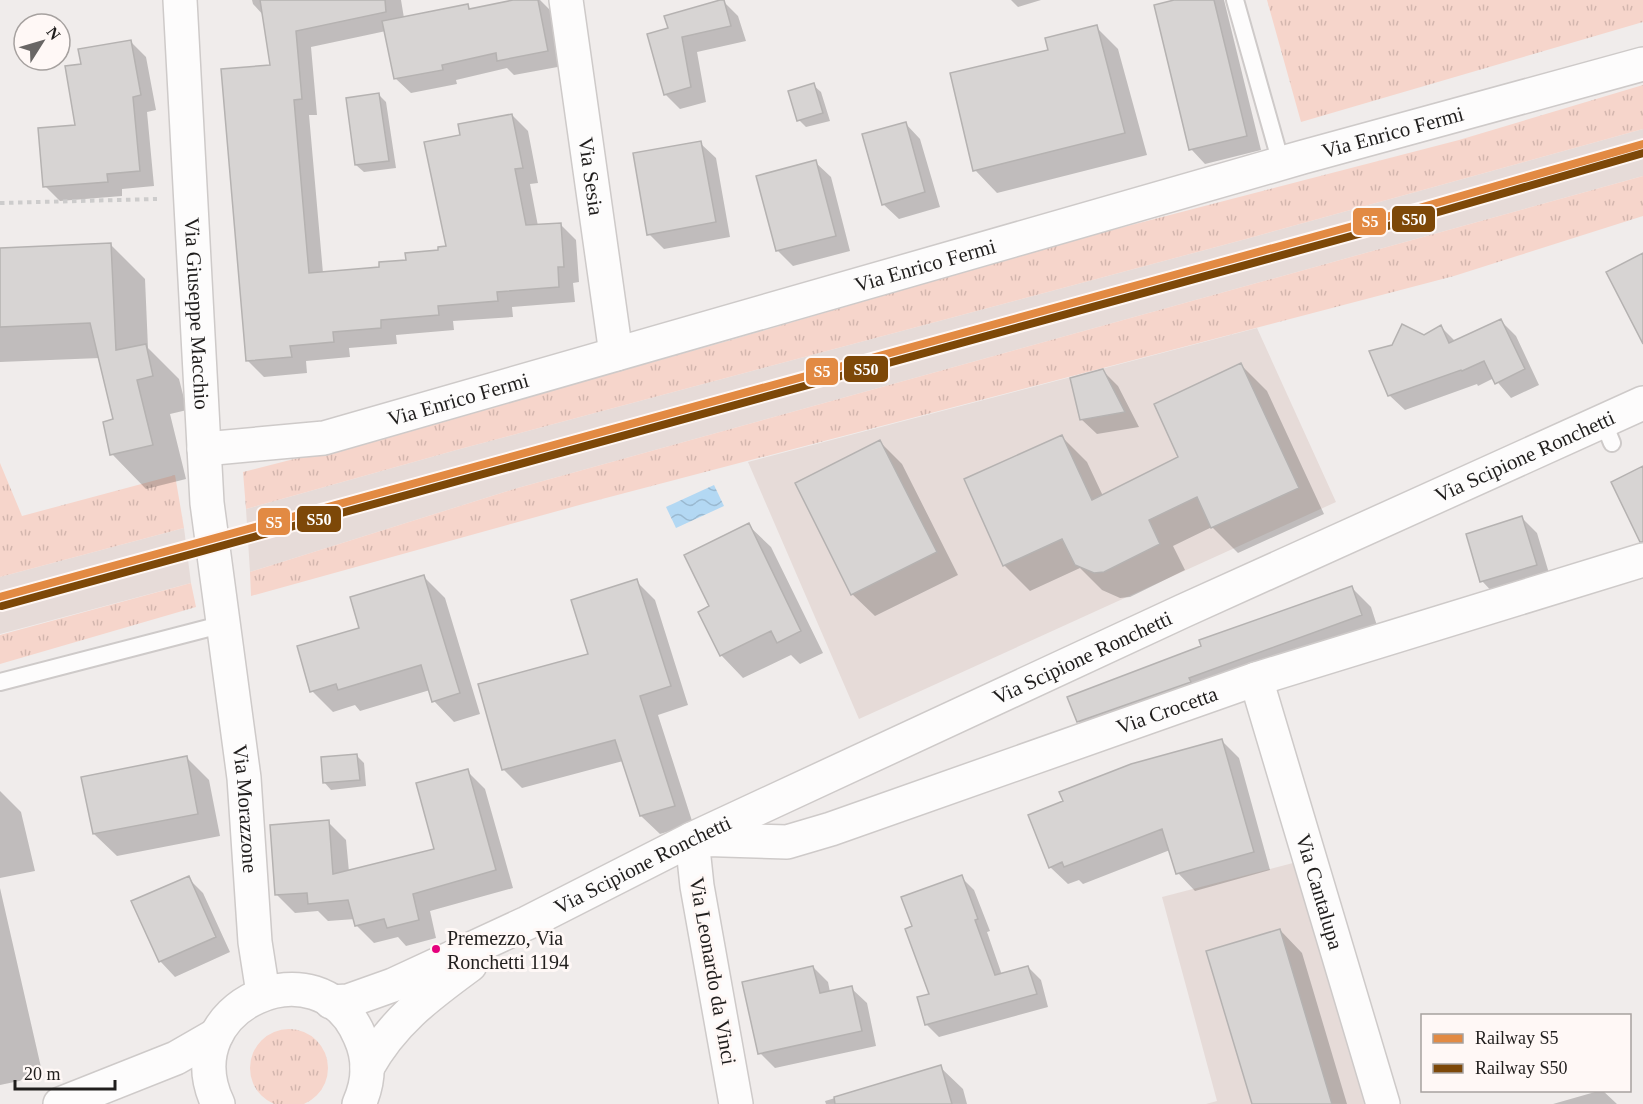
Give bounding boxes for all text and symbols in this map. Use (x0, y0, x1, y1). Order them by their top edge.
north arrow (12, 12, 72, 72)
text: N (43, 24, 64, 43)
street label: Via Enrico Fermi (1319, 102, 1466, 163)
street label: Via Sesia (574, 136, 608, 218)
line badge: S50 (1391, 205, 1436, 233)
line badge: S5 (1352, 207, 1387, 236)
text: S50 (1402, 211, 1426, 228)
text: S5 (1362, 213, 1378, 230)
street label: Via Giuseppe Macchio (180, 217, 214, 410)
street label: Via Enrico Fermi (852, 234, 999, 297)
line badge: S50 (843, 355, 889, 383)
line badge: S5 (805, 357, 839, 386)
text: S50 (854, 361, 878, 378)
text: S5 (814, 363, 830, 380)
street label: Via Enrico Fermi (385, 368, 532, 431)
street label: Via Scipione Ronchetti (1431, 405, 1619, 508)
line badge: S50 (296, 505, 342, 533)
line badge: S5 (257, 507, 291, 536)
text: S50 (307, 511, 331, 528)
text: S5 (266, 514, 282, 531)
street label: Via Scipione Ronchetti (989, 606, 1176, 710)
street label: Via Crocetta (1113, 681, 1221, 739)
street label: Via Morazzone (228, 743, 262, 874)
street label: Via Scipione Ronchetti (550, 810, 735, 919)
street label: Via Cantalupa (1291, 831, 1348, 953)
street label: Via Leonardo da Vinci (685, 875, 741, 1067)
place label: Premezzo, Via Ronchetti 1194 (447, 927, 569, 973)
marker: Premezzo, Via Ronchetti 1194 (430, 943, 442, 955)
legend (1421, 1014, 1631, 1092)
text: Railway S5 (1475, 1028, 1559, 1048)
scale bar (15, 1053, 116, 1091)
text: Railway S50 (1475, 1058, 1568, 1078)
text: 20 m (24, 1064, 61, 1084)

